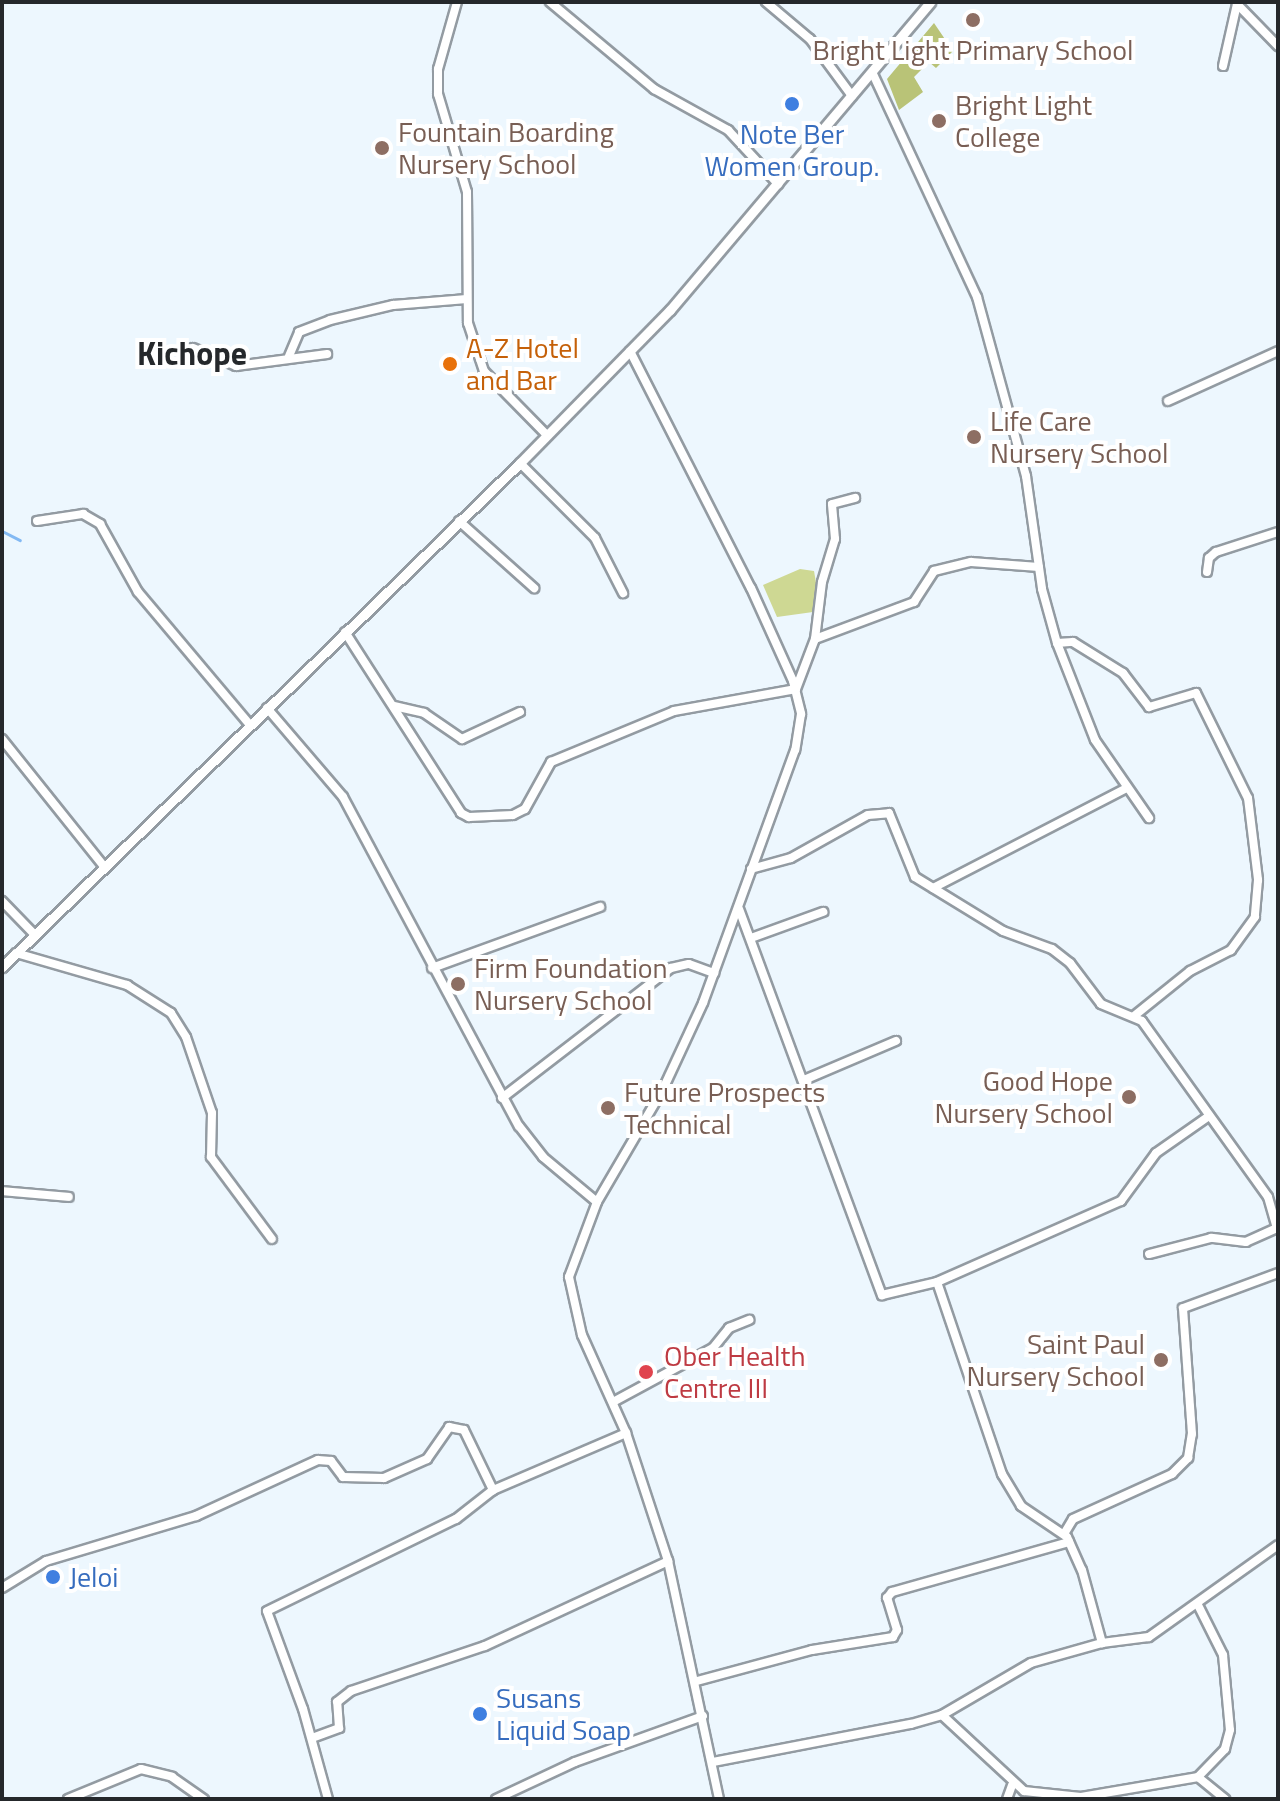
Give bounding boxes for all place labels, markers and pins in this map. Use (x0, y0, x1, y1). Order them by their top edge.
marker: Bright Light Primary School (964, 11, 982, 29)
place label: Bright Light Primary School (813, 33, 1133, 67)
place label: Bright Light College (955, 88, 1092, 154)
marker: Note Ber Women Group. (783, 95, 801, 113)
marker: Bright Light College (930, 112, 948, 130)
place label: Fountain Boarding Nursery School (398, 115, 614, 181)
place label: Note Ber Women Group. (705, 117, 879, 183)
marker: Fountain Boarding Nursery School (373, 139, 391, 157)
place label: A-Z Hotel and Bar (466, 331, 579, 397)
marker: A-Z Hotel and Bar (441, 355, 459, 373)
place label: Life Care Nursery School (990, 404, 1168, 470)
marker: Life Care Nursery School (965, 428, 983, 446)
place label: Firm Foundation Nursery School (474, 951, 668, 1017)
marker: Firm Foundation Nursery School (449, 975, 467, 993)
place label: Good Hope Nursery School (935, 1064, 1113, 1130)
place label: Future Prospects Technical (624, 1075, 825, 1141)
marker: Good Hope Nursery School (1120, 1088, 1138, 1106)
marker: Future Prospects Technical (599, 1099, 617, 1117)
place label: Saint Paul Nursery School (967, 1327, 1145, 1393)
place label: Ober Health Centre III (664, 1339, 805, 1405)
marker: Saint Paul Nursery School (1152, 1351, 1170, 1369)
marker: Ober Health Centre III (635, 1361, 657, 1383)
place label: Jeloi (69, 1560, 118, 1594)
marker: Jeloi (44, 1568, 62, 1586)
place label: Susans Liquid Soap (496, 1681, 631, 1747)
marker: Susans Liquid Soap (471, 1705, 489, 1723)

